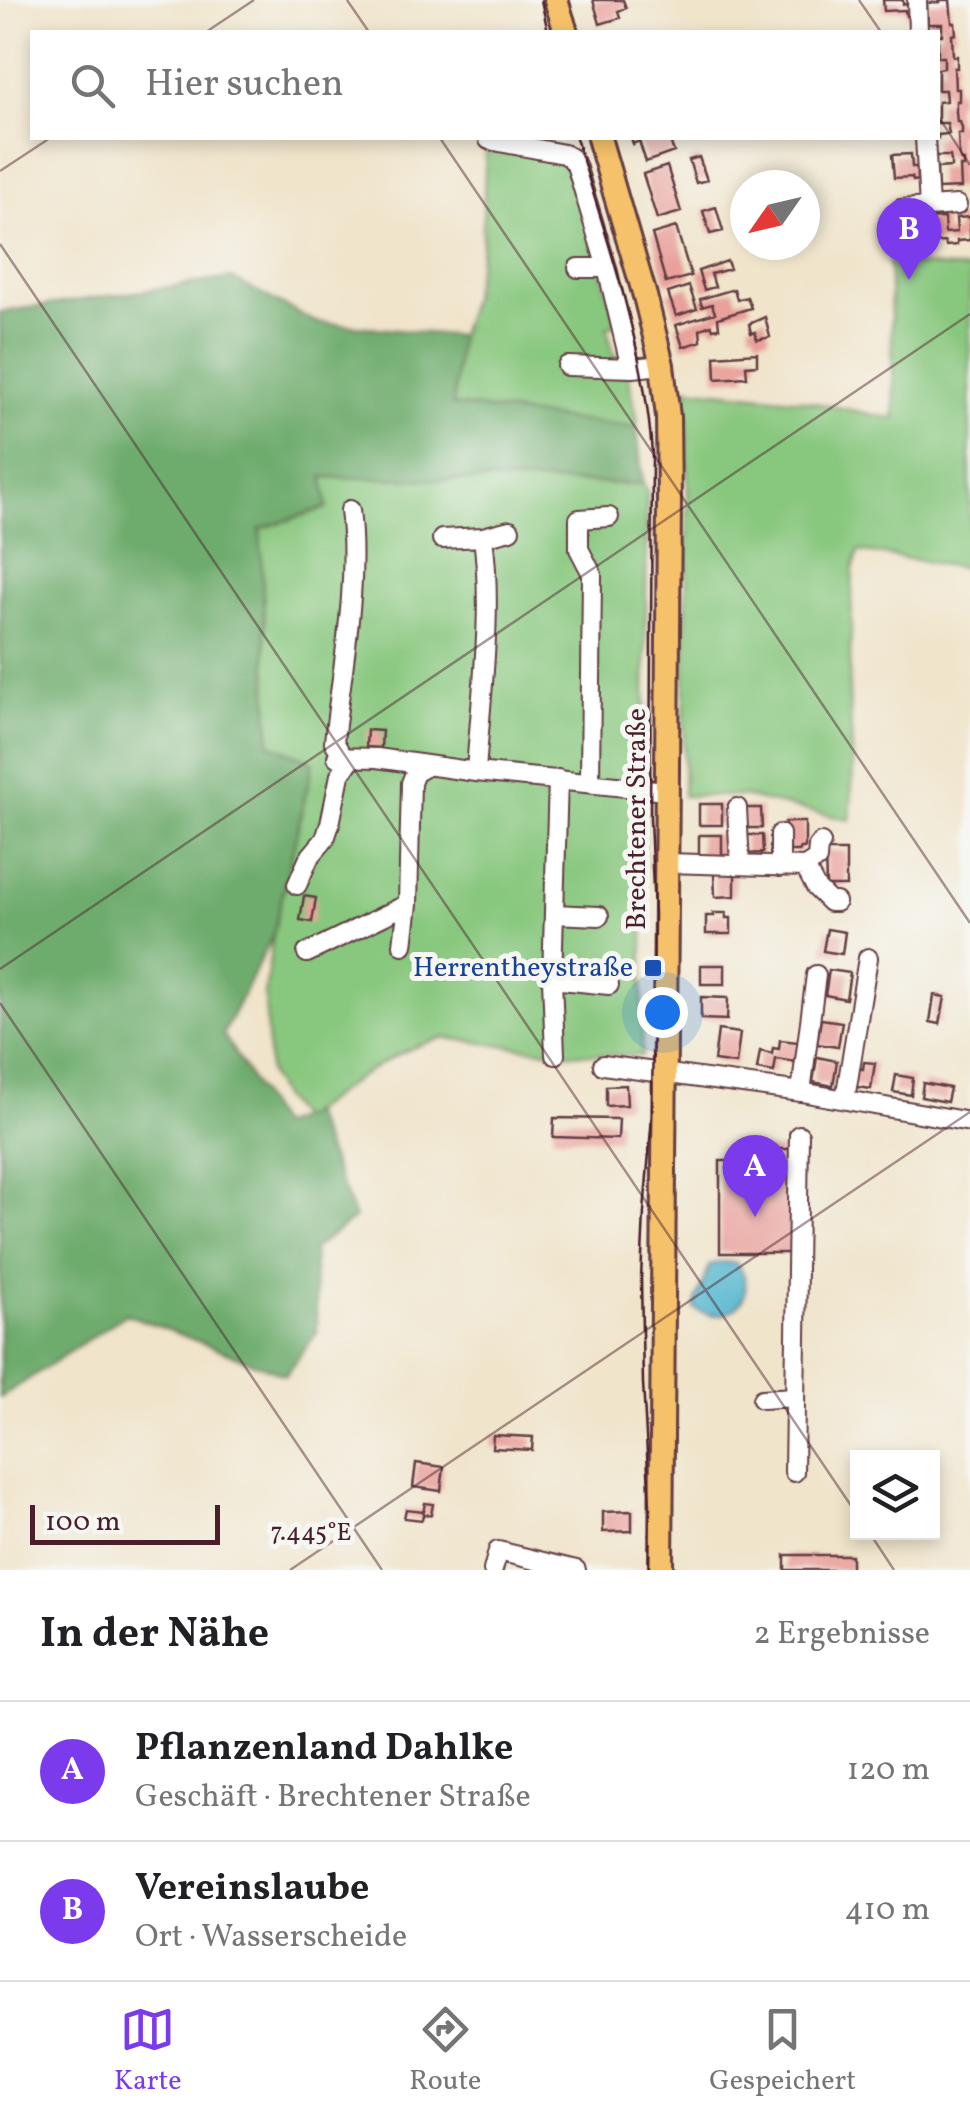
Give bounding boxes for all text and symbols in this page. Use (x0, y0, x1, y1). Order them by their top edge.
search box (30, 30, 940, 140)
icon: search (65, 58, 120, 113)
text: Hier suchen (145, 59, 344, 112)
north arrow (730, 170, 820, 260)
pin: B (876, 198, 942, 280)
street label: Brechtener Straße (618, 708, 657, 930)
place label: Herrentheystraße (413, 949, 633, 988)
marker: Herrentheystraße (642, 957, 664, 979)
your location (637, 987, 688, 1038)
pin: A (722, 1134, 788, 1217)
map controls (850, 1450, 940, 1540)
button: layers (850, 1450, 940, 1540)
scale bar (30, 1500, 220, 1544)
text: 100 m (45, 1503, 120, 1542)
text: 7.445°E (270, 1516, 352, 1551)
text: In der Nähe (40, 1606, 269, 1665)
text: 2 Ergebnisse (753, 1613, 930, 1657)
text: Pflanzenland Dahlke (135, 1723, 513, 1776)
text: A (61, 1749, 84, 1793)
text: 120 m (847, 1749, 930, 1793)
text: Geschäft · Brechtener Straße (135, 1776, 531, 1820)
text: Vereinslaube (135, 1863, 369, 1916)
text: B (62, 1889, 83, 1933)
text: 410 m (845, 1889, 930, 1933)
text: Ort · Wasserscheide (135, 1916, 407, 1960)
tab: Karte (114, 2002, 181, 2101)
tab: Route (409, 2002, 481, 2101)
tab: Gespeichert (709, 2002, 856, 2101)

